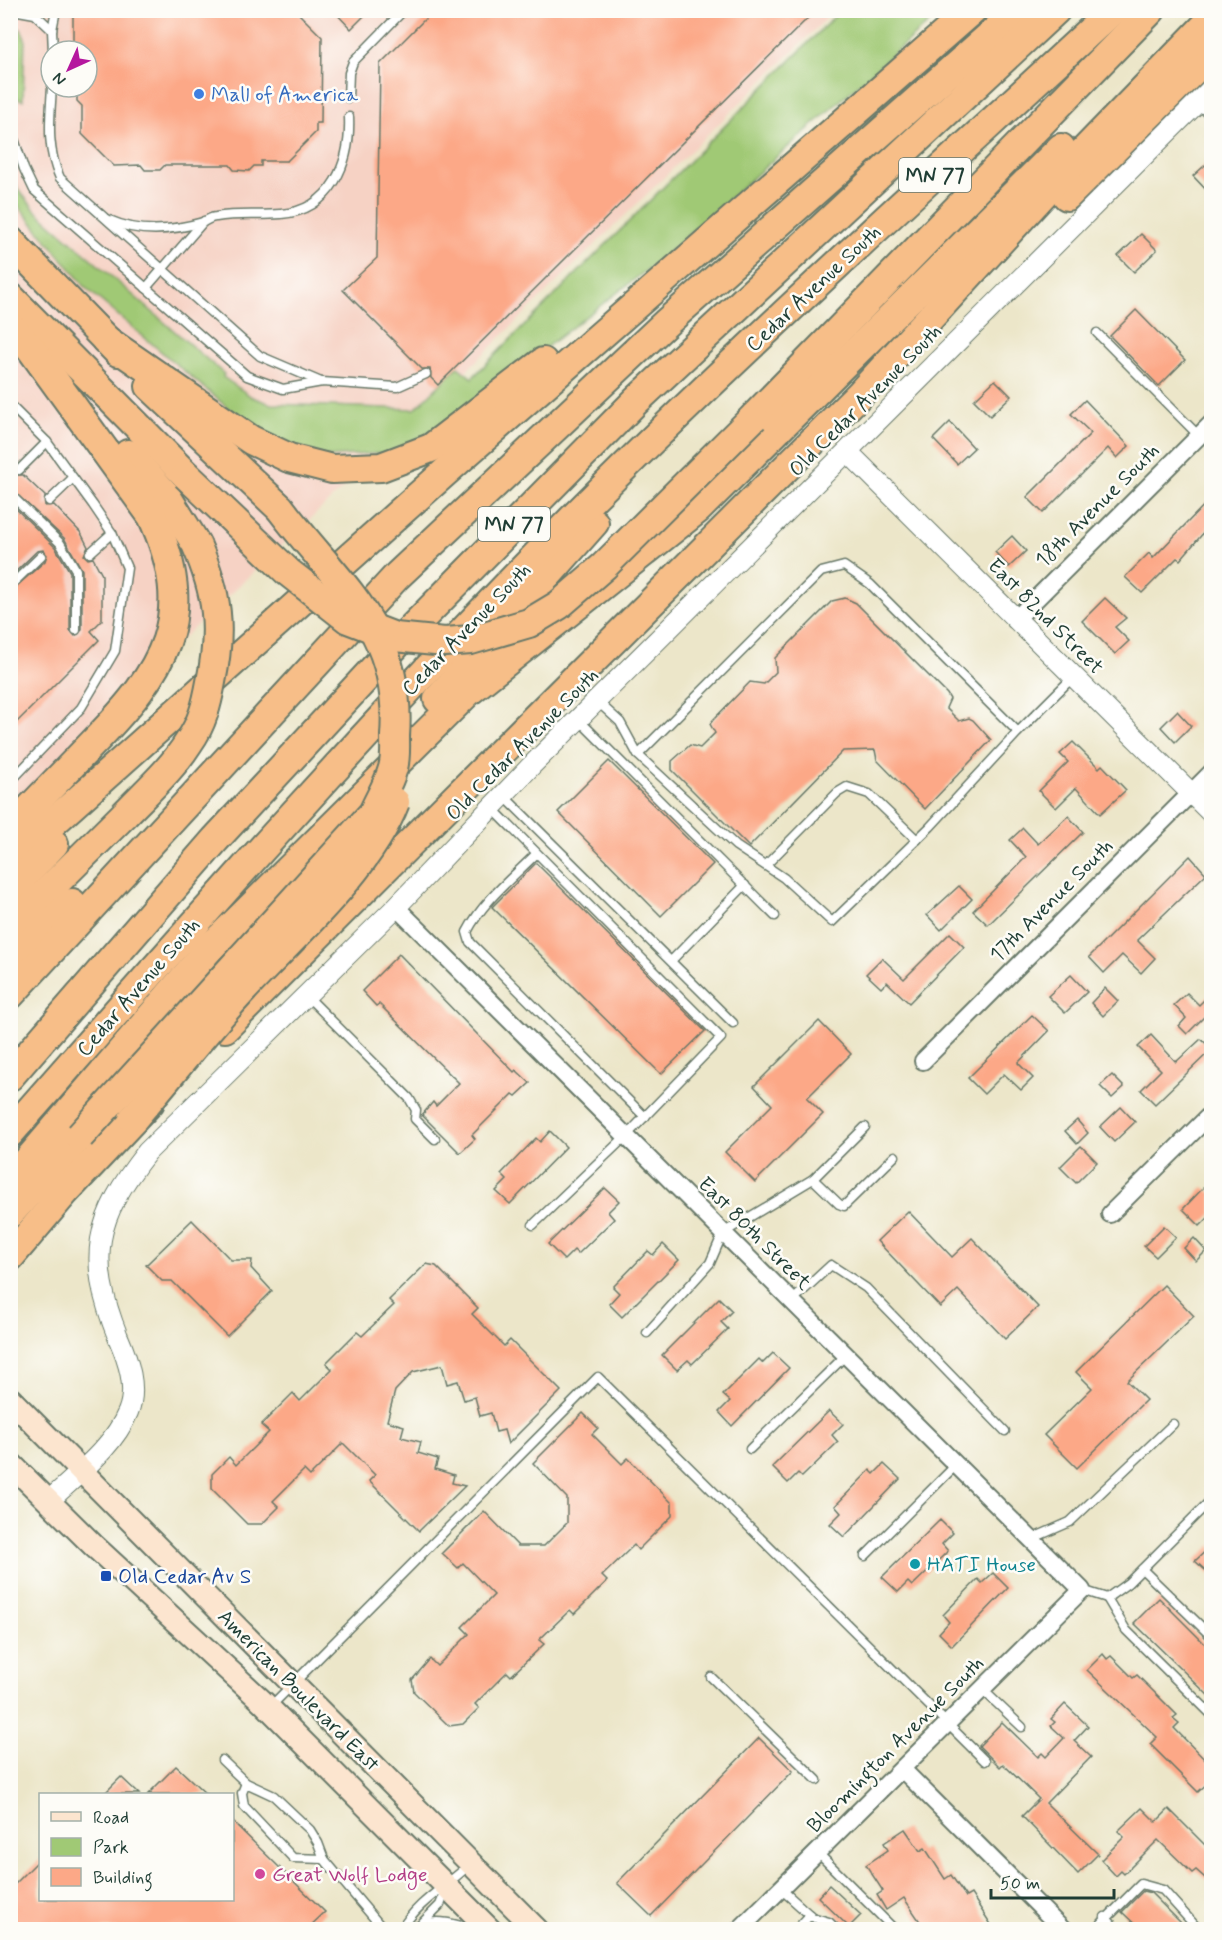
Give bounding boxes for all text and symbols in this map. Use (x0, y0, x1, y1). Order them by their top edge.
north arrow (39, 39, 99, 99)
text: N (48, 67, 71, 90)
place label: Mall of America (211, 81, 359, 109)
marker: Mall of America (192, 87, 206, 101)
road number: MN 77 (899, 158, 971, 192)
street label: Cedar Avenue South (740, 219, 887, 359)
street label: Old Cedar Avenue South (783, 318, 948, 483)
street label: 18th Avenue South (1029, 437, 1166, 574)
road number: MN 77 (478, 507, 550, 541)
street label: East 82nd Street (981, 552, 1110, 681)
street label: Cedar Avenue South (396, 557, 538, 702)
street label: Old Cedar Avenue South (440, 662, 605, 827)
street label: 17th Avenue South (984, 833, 1120, 969)
street label: Cedar Avenue South (71, 912, 207, 1063)
street label: East 80th Street (691, 1171, 818, 1297)
place label: HATI House (927, 1551, 1036, 1579)
marker: HATI House (908, 1557, 922, 1571)
place label: Old Cedar Av S (118, 1563, 251, 1591)
marker: Old Cedar Av S (99, 1569, 113, 1583)
street label: American Boulevard East (211, 1603, 386, 1778)
street label: Bloomington Avenue South (801, 1650, 992, 1841)
legend (39, 1793, 234, 1901)
text: Road (93, 1806, 129, 1830)
text: Park (93, 1836, 129, 1860)
place label: Great Wolf Lodge (272, 1861, 427, 1890)
scale bar (991, 1862, 1114, 1900)
text: Building (93, 1866, 153, 1892)
marker: Great Wolf Lodge (253, 1867, 267, 1881)
text: 50 m (1000, 1872, 1040, 1896)

